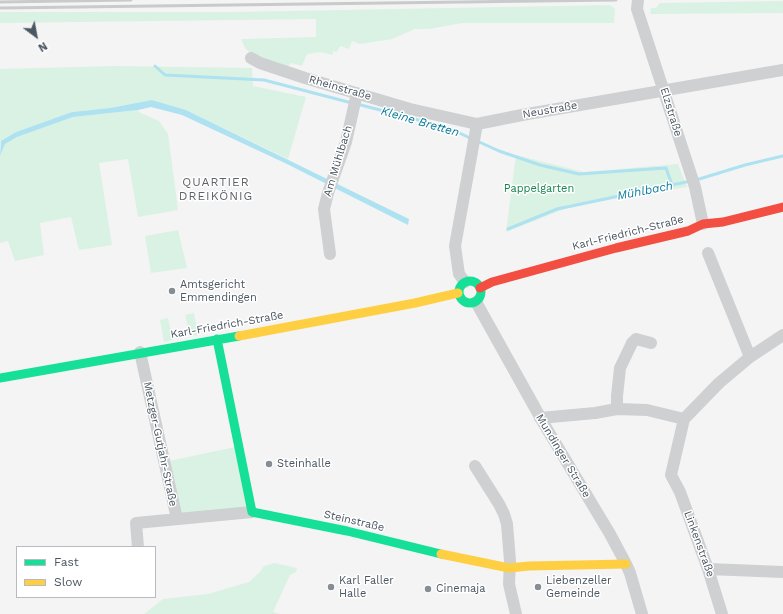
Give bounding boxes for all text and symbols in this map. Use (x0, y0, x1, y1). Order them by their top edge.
north arrow (16, 16, 56, 56)
text: N (36, 39, 50, 54)
street label: Rheinstraße (307, 73, 373, 103)
street label: Elzstraße (657, 86, 685, 138)
street label: Neustraße (522, 99, 578, 121)
water label: Kleine Bretten (379, 104, 461, 140)
street label: Am Mühlbach (321, 124, 355, 198)
district label: QUARTIER DREIKÖNIG (179, 175, 253, 203)
water label: Mühlbach (616, 179, 674, 203)
park label: Pappelgarten (504, 182, 574, 196)
street label: Karl-Friedrich-Straße (571, 213, 685, 253)
place label: Amtsgericht Emmendingen (180, 278, 257, 304)
marker: Amtsgericht Emmendingen (167, 286, 177, 296)
street label: Karl-Friedrich-Straße (170, 309, 284, 341)
street label: Metzger-Gutjahr-Straße (140, 380, 180, 508)
street label: Mundinger Straße (533, 412, 593, 500)
place label: Steinhalle (277, 457, 331, 471)
marker: Steinhalle (264, 459, 274, 469)
street label: Steinstraße (322, 508, 386, 534)
street label: Linkenstraße (681, 509, 717, 579)
legend (16, 546, 156, 598)
text: Fast (54, 555, 79, 569)
place label: Karl Faller Halle (339, 574, 394, 600)
place label: Liebenzeller Gemeinde (546, 574, 612, 600)
text: Slow (54, 575, 82, 589)
marker: Karl Faller Halle (326, 582, 336, 592)
place label: Cinemaja (436, 582, 485, 596)
marker: Liebenzeller Gemeinde (533, 582, 543, 592)
marker: Cinemaja (423, 584, 433, 594)

